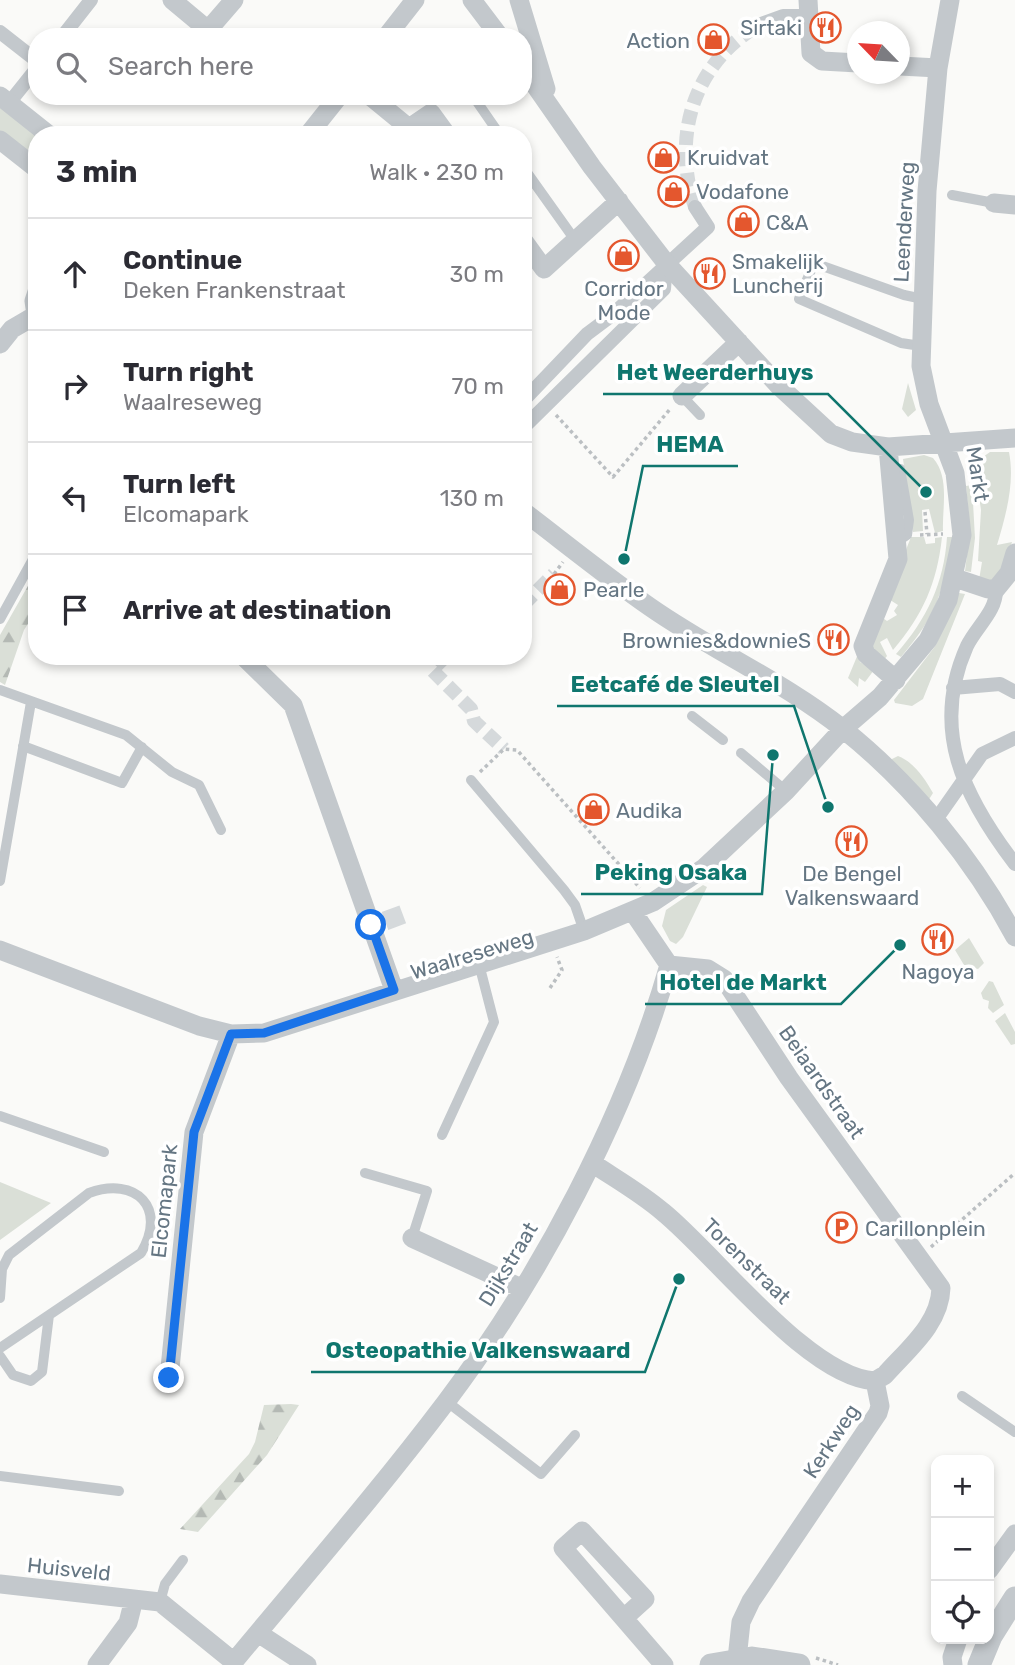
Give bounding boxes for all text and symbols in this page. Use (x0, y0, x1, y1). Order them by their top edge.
restaurant icon: Sirtaki (808, 10, 842, 44)
place label: Sirtaki (740, 15, 802, 40)
north arrow (847, 21, 910, 84)
shop icon: Action (696, 23, 730, 57)
search box (28, 28, 532, 105)
place label: Action (626, 28, 690, 53)
icon: search (52, 48, 90, 86)
text: Search here (108, 51, 254, 82)
shop icon: Kruidvat (647, 140, 681, 174)
place label: Kruidvat (687, 145, 769, 170)
text: 3 min (56, 154, 138, 190)
text: Walk · 230 m (369, 158, 504, 186)
street label: Leenderweg (888, 161, 920, 283)
shop icon: Vodafone (656, 174, 690, 208)
place label: Vodafone (696, 179, 789, 204)
shop icon: C&A (726, 205, 760, 239)
place label: C&A (766, 210, 809, 235)
shop icon: Corridor Mode (607, 239, 641, 273)
text: Continue (123, 245, 242, 276)
place label: Smakelijk Luncherij (732, 249, 824, 298)
icon: ahead (56, 255, 94, 293)
restaurant icon: Smakelijk Luncherij (692, 256, 726, 290)
text: 30 m (449, 260, 504, 288)
text: Deken Frankenstraat (123, 276, 345, 304)
place label: Corridor Mode (584, 276, 664, 325)
callout: Het Weerderhuys (603, 350, 828, 394)
text: Turn right (123, 357, 253, 388)
text: Het Weerderhuys (617, 358, 814, 386)
icon: right (56, 367, 94, 405)
text: 70 m (452, 372, 504, 400)
text: Waalreseweg (123, 388, 262, 416)
callout: HEMA (643, 422, 738, 466)
text: HEMA (656, 430, 724, 458)
street label: Markt (961, 445, 995, 503)
text: Turn left (123, 469, 235, 500)
icon: left (56, 479, 94, 517)
text: 130 m (440, 484, 504, 512)
text: Elcomapark (123, 500, 249, 528)
shop icon: Pearle (543, 572, 577, 606)
place label: Pearle (583, 577, 645, 602)
icon: arrive (56, 591, 94, 629)
text: Arrive at destination (123, 595, 391, 626)
restaurant icon: Brownies&downieS (817, 623, 851, 657)
place label: Brownies&downieS (622, 628, 811, 653)
callout: Eetcafé de Sleutel (557, 662, 794, 706)
text: Eetcafé de Sleutel (571, 670, 779, 698)
shop icon: Audika (576, 793, 610, 827)
place label: Audika (616, 798, 682, 823)
restaurant icon: De Bengel Valkenswaard (835, 824, 869, 858)
callout: Peking Osaka (581, 850, 762, 894)
text: Peking Osaka (595, 858, 747, 886)
place label: De Bengel Valkenswaard (785, 861, 919, 910)
route start (355, 909, 386, 940)
restaurant icon: Nagoya (921, 922, 955, 956)
street label: Waalreseweg (408, 923, 536, 985)
place label: Nagoya (901, 959, 975, 984)
callout: Hotel de Markt (645, 960, 841, 1004)
text: Hotel de Markt (659, 968, 827, 996)
street label: Beiaardstraat (774, 1021, 870, 1143)
street label: Elcomapark (146, 1143, 182, 1259)
parking icon: Carillonplein (825, 1211, 859, 1245)
street label: Torenstraat (698, 1213, 796, 1309)
place label: Carillonplein (865, 1216, 986, 1241)
street label: Dijkstraat (473, 1217, 543, 1311)
callout: Osteopathie Valkenswaard (311, 1328, 645, 1372)
text: Osteopathie Valkenswaard (325, 1336, 631, 1364)
route end (153, 1362, 184, 1393)
street label: Kerkweg (798, 1399, 864, 1483)
map controls (931, 1455, 994, 1644)
button: + (931, 1455, 994, 1518)
button: − (931, 1518, 994, 1581)
street label: Huisveld (26, 1552, 112, 1586)
button: locate (931, 1581, 994, 1644)

